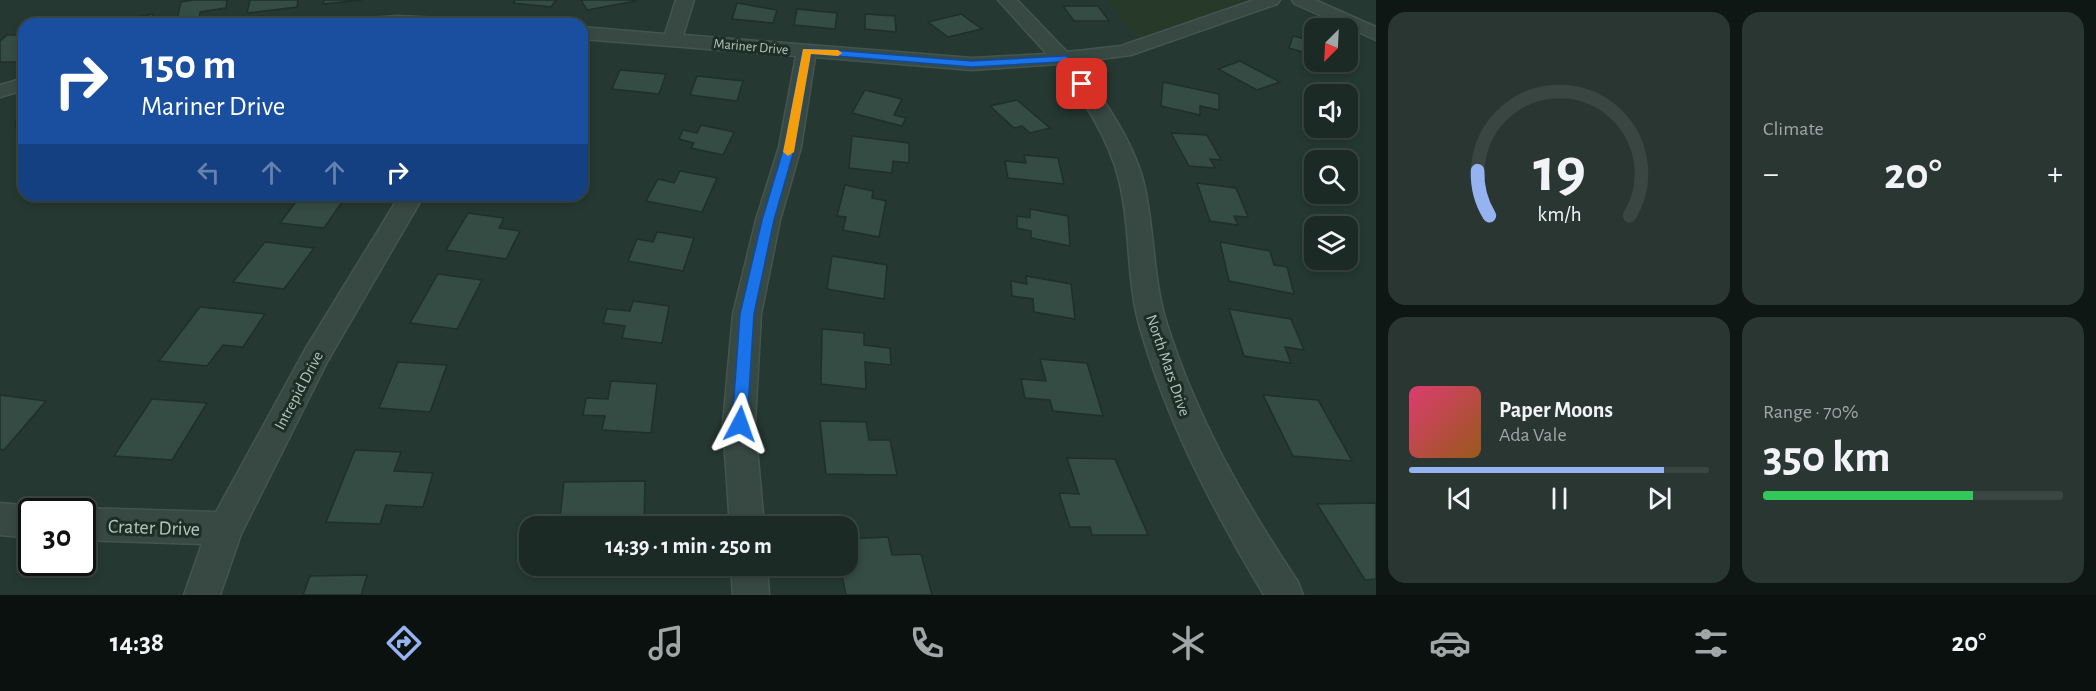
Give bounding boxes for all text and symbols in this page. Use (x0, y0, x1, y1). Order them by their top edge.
north arrow (1304, 18, 1358, 72)
map controls (1304, 18, 1358, 270)
street label: Mariner Drive (713, 37, 789, 57)
icon: right (42, 42, 120, 120)
text: 150 m (141, 44, 236, 86)
pin (1056, 58, 1107, 109)
icon: arrive (1065, 67, 1098, 100)
button: sound (1304, 84, 1358, 138)
text: Mariner Drive (141, 93, 285, 120)
text: Climate (1763, 119, 1824, 139)
text: 19 (1533, 140, 1585, 202)
button: search (1304, 150, 1358, 204)
text: 20° (1884, 152, 1942, 197)
icon: left (192, 156, 225, 189)
icon: ahead (255, 156, 288, 189)
icon: ahead (318, 156, 351, 189)
icon: right (381, 156, 414, 189)
text: − (1763, 158, 1779, 191)
text: + (2047, 158, 2063, 191)
text: km/h (1537, 204, 1581, 225)
button: layers (1304, 216, 1358, 270)
street label: North Mars Drive (1143, 312, 1193, 418)
street label: Intrepid Drive (272, 349, 326, 432)
position arrow (708, 392, 772, 456)
text: Paper Moons (1499, 399, 1613, 421)
text: Range · 70% (1763, 402, 1859, 422)
text: Ada Vale (1499, 425, 1567, 445)
text: 350 km (1763, 435, 1891, 480)
icon: previous (1443, 482, 1476, 515)
icon: pause (1543, 482, 1576, 515)
icon: next (1643, 482, 1676, 515)
speed limit sign: 30 (18, 498, 96, 576)
street label: Crater Drive (108, 516, 200, 540)
text: 14:39 · 1 min · 250 m (605, 535, 772, 557)
icon: directions (383, 622, 425, 664)
icon: music (645, 622, 687, 664)
icon: phone (906, 622, 948, 664)
icon: climate (1167, 622, 1209, 664)
icon: car (1429, 622, 1471, 664)
icon: filters (1690, 622, 1732, 664)
text: 14:38 (110, 629, 164, 656)
text: 20° (1952, 629, 1986, 656)

